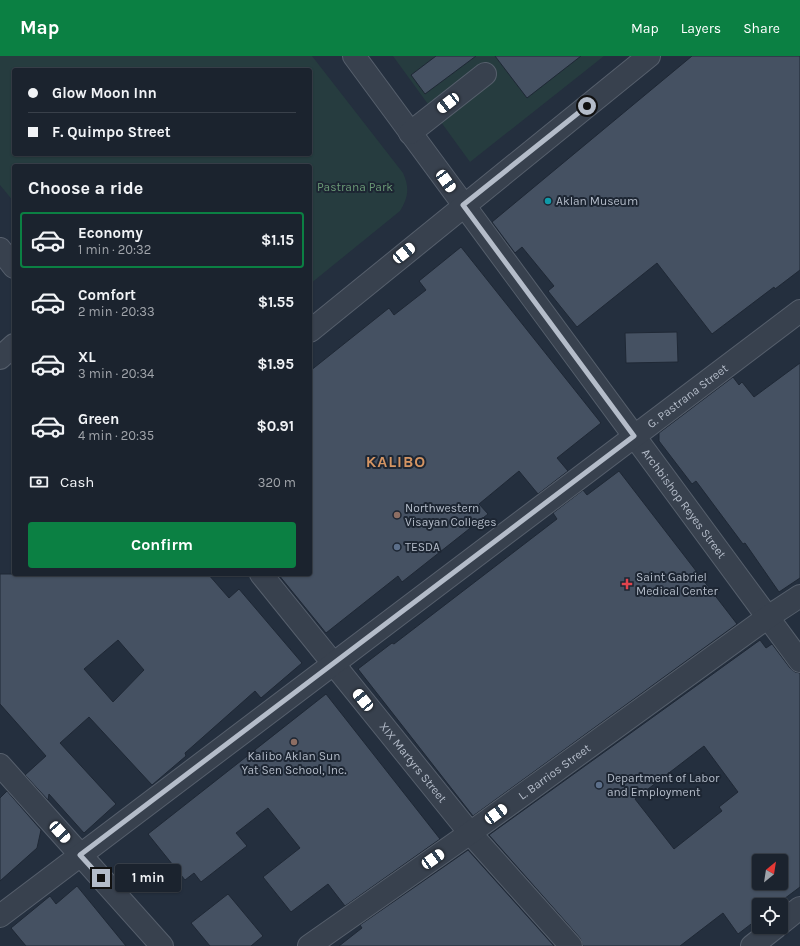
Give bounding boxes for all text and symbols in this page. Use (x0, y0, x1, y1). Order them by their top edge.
text: Map (20, 17, 59, 39)
text: Map (631, 20, 659, 37)
text: Layers (681, 20, 721, 37)
text: Share (743, 20, 780, 37)
text: Glow Moon Inn (52, 84, 157, 102)
car (435, 91, 461, 115)
route start (578, 97, 596, 115)
text: F. Quimpo Street (52, 123, 171, 141)
car (434, 168, 458, 194)
text: Choose a ride (28, 177, 143, 199)
park label: Pastrana Park (317, 180, 393, 194)
place label: Aklan Museum (556, 194, 638, 208)
marker: Aklan Museum (543, 196, 553, 206)
icon: car (30, 222, 66, 258)
text: Economy (78, 224, 143, 242)
text: $1.15 (261, 231, 294, 249)
car (391, 241, 417, 265)
text: 1 min · 20:32 (78, 242, 151, 257)
icon: car (30, 284, 66, 320)
text: Comfort (78, 286, 136, 304)
text: $1.55 (258, 293, 294, 311)
text: 2 min · 20:33 (78, 304, 155, 319)
icon: car (30, 346, 66, 382)
text: XL (78, 348, 96, 366)
text: $1.95 (257, 355, 294, 373)
street label: G. Pastrana Street (644, 361, 731, 431)
text: 3 min · 20:34 (78, 366, 154, 381)
icon: car (30, 408, 66, 444)
text: Green (78, 410, 119, 428)
text: $0.91 (256, 417, 294, 435)
text: 4 min · 20:35 (78, 428, 154, 443)
street label: Archbishop Reyes Street (639, 446, 729, 562)
district label: KALIBO (366, 452, 426, 471)
icon: cash (28, 471, 50, 493)
text: Cash (60, 473, 94, 491)
text: 320 m (258, 475, 296, 490)
place label: Northwestern Visayan Colleges (405, 501, 497, 529)
marker: Northwestern Visayan Colleges (392, 510, 402, 520)
button: Confirm (28, 522, 296, 568)
place label: TESDA (405, 540, 440, 554)
marker: TESDA (392, 542, 402, 552)
place label: Saint Gabriel Medical Center (636, 570, 718, 598)
marker: Saint Gabriel Medical Center (621, 578, 633, 590)
car (351, 687, 375, 713)
street label: XIX Martyrs Street (376, 719, 450, 806)
marker: Kalibo Aklan Sun Yat Sen School, Inc. (289, 737, 299, 747)
street label: L. Barrios Street (516, 741, 594, 803)
place label: Kalibo Aklan Sun Yat Sen School, Inc. (242, 749, 346, 777)
place label: Department of Labor and Employment (607, 771, 720, 799)
marker: Department of Labor and Employment (594, 780, 604, 790)
car (483, 802, 509, 826)
car (48, 819, 72, 845)
car (420, 847, 446, 871)
north arrow (752, 854, 788, 890)
map controls (752, 854, 788, 934)
callout: 1 min (115, 864, 181, 892)
route end (92, 869, 110, 887)
text: 1 min (132, 870, 164, 885)
button: locate (752, 898, 788, 934)

